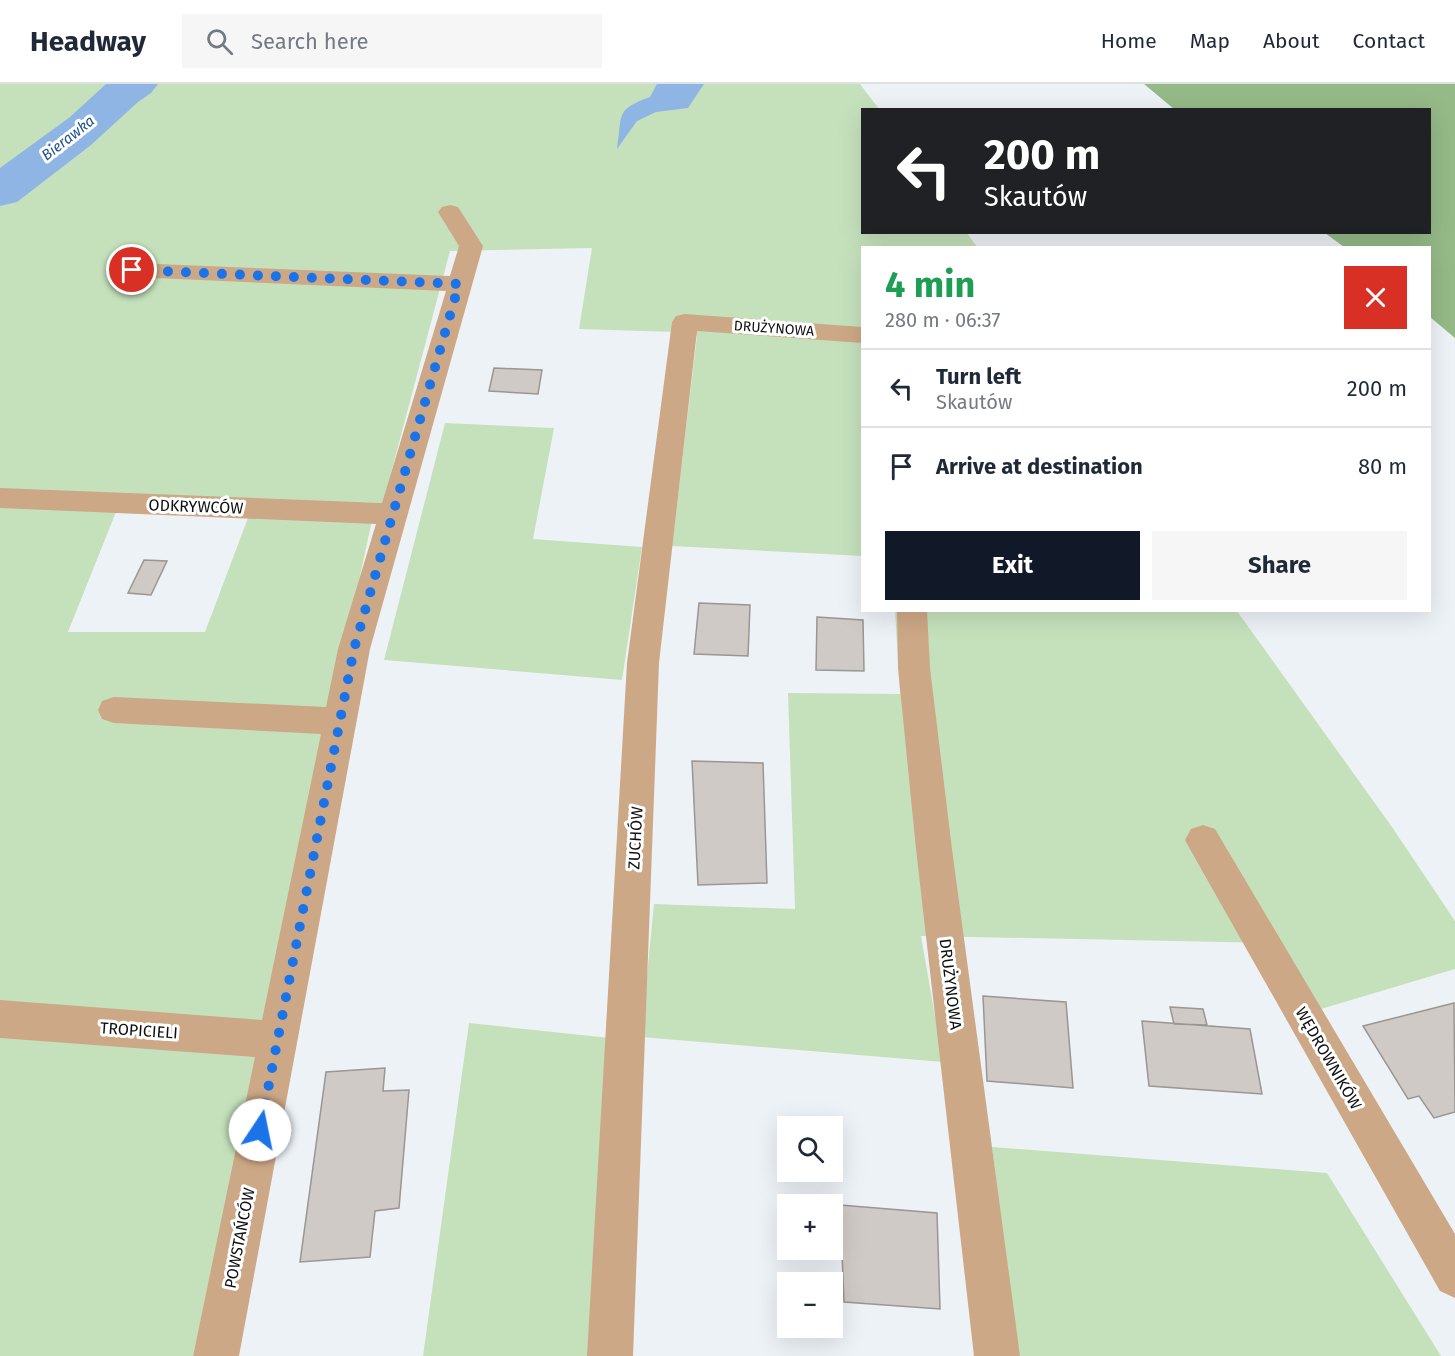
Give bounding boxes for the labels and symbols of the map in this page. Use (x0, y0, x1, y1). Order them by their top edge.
water label: Bierawka (38, 112, 98, 164)
pin (106, 244, 157, 295)
street label: DRUŻYNOWA (733, 316, 815, 340)
street label: ODKRYWCÓW (148, 494, 244, 518)
street label: ZUCHÓW (623, 806, 647, 870)
street label: DRUŻYNOWA (935, 937, 967, 1032)
street label: WĘDROWNIKÓW (1292, 1003, 1366, 1113)
street label: TROPICIELI (99, 1018, 178, 1043)
position arrow (228, 1098, 292, 1162)
street label: POWSTAŃCÓW (219, 1186, 259, 1290)

